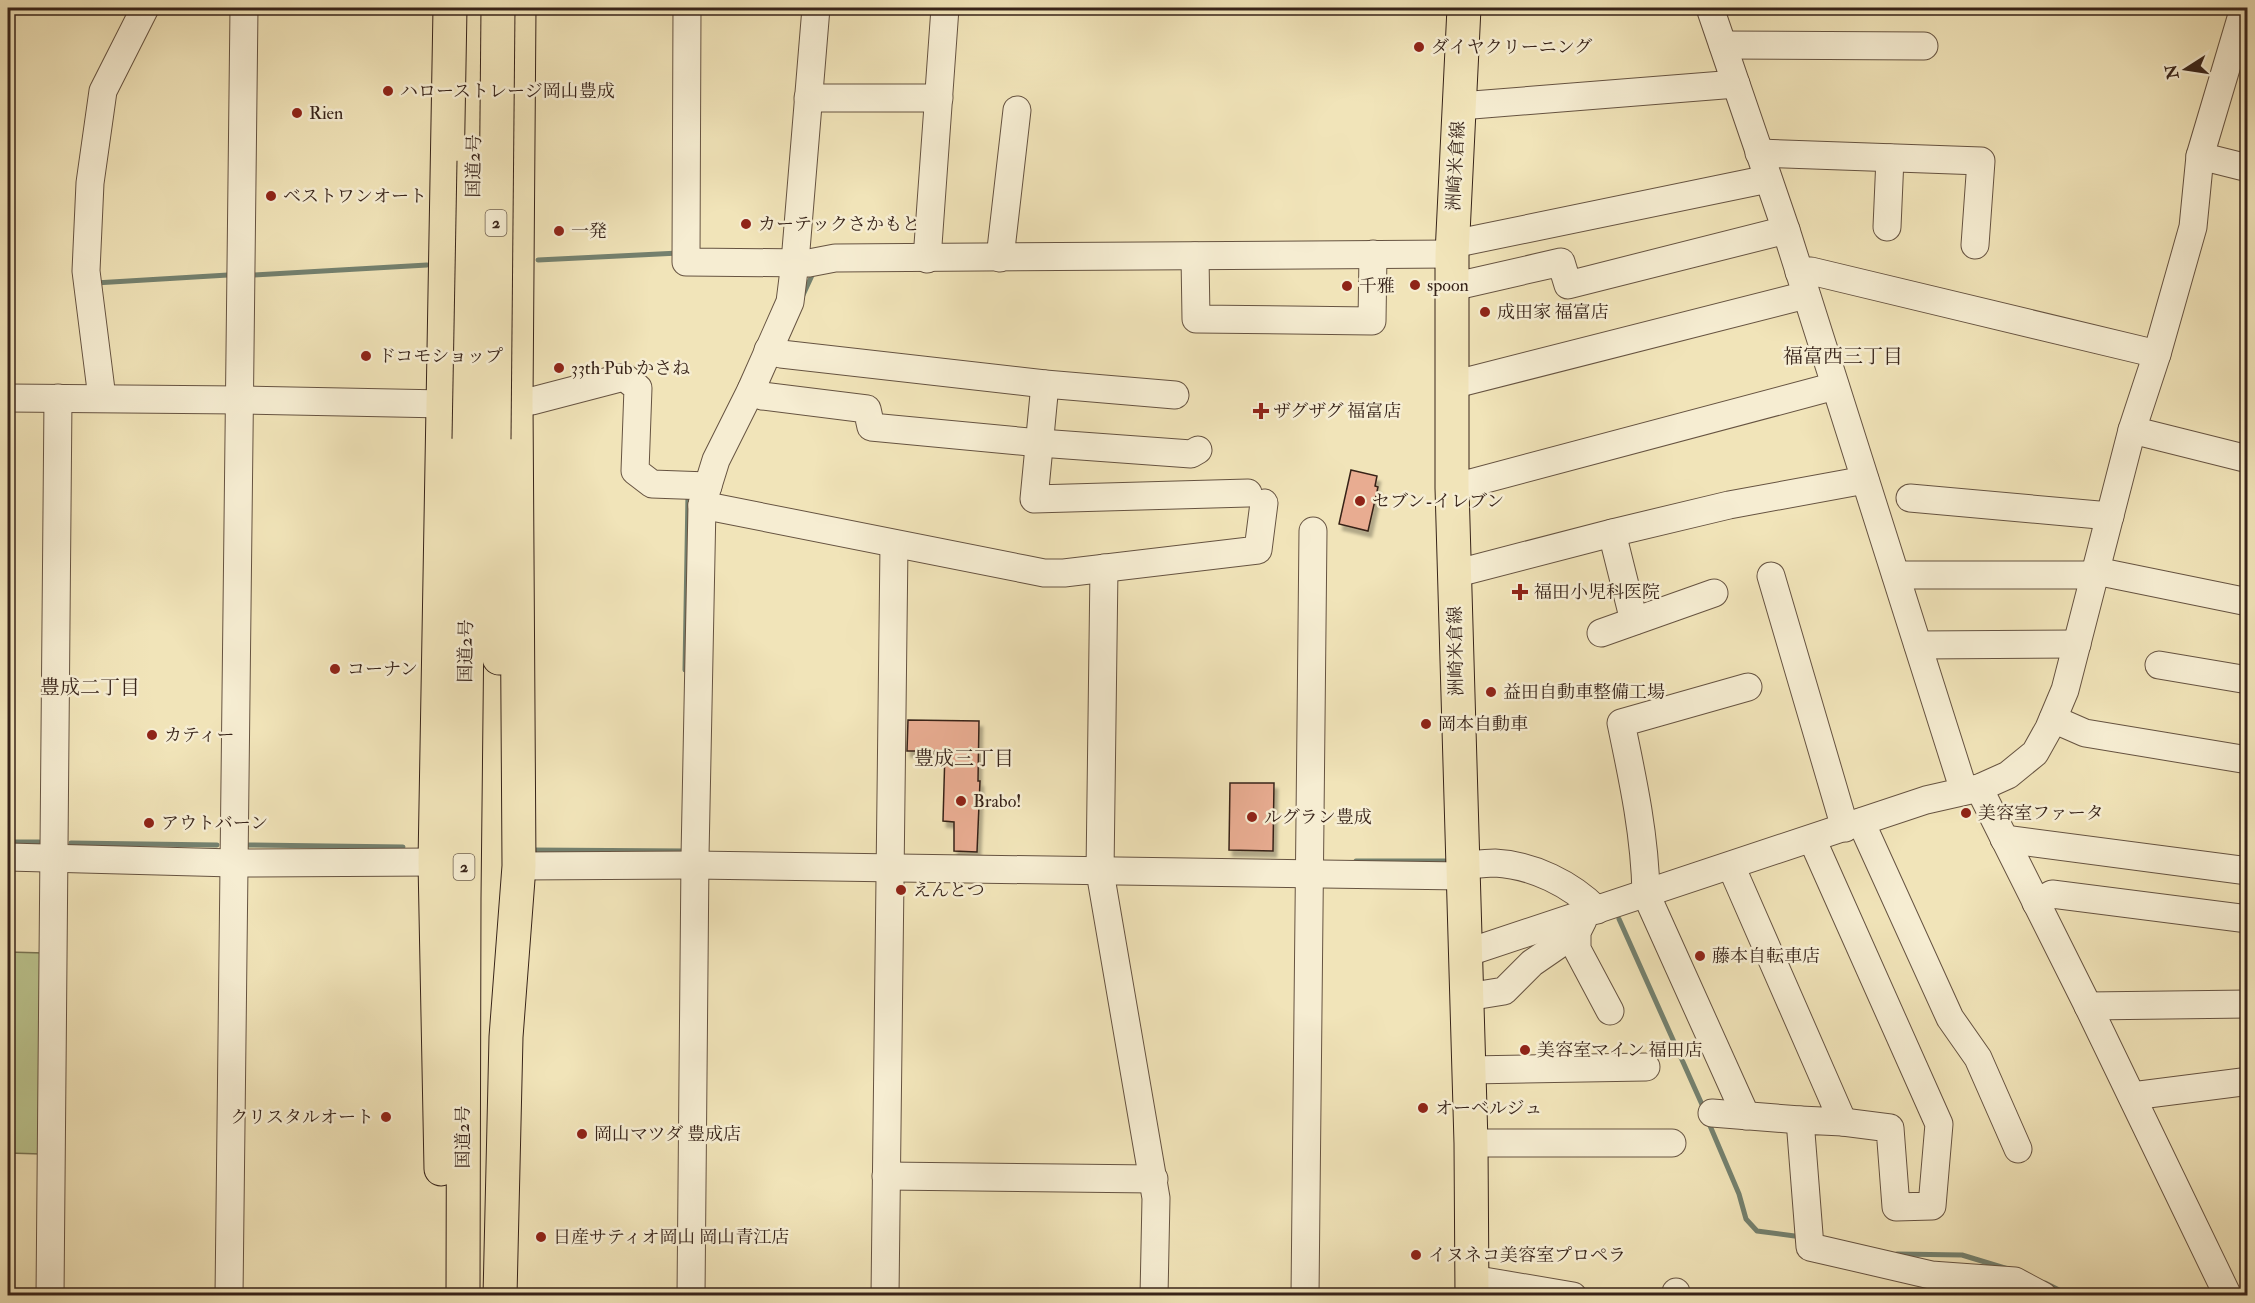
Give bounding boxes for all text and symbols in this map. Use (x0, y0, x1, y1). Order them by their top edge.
place label: ダイヤクリーニング (1431, 36, 1592, 59)
north arrow (2156, 39, 2216, 99)
marker: ダイヤクリーニング (1412, 40, 1426, 54)
text: N (2161, 62, 2184, 82)
place label: ハローストレージ岡山豊成 (400, 80, 615, 103)
marker: ハローストレージ岡山豊成 (381, 84, 395, 98)
place label: Rien (309, 102, 343, 125)
marker: Rien (290, 106, 304, 120)
street label: 洲崎米倉線 (1442, 120, 1470, 212)
street label: 国道2号 (462, 134, 486, 198)
place label: ベストワンオート (283, 185, 427, 208)
marker: ベストワンオート (264, 189, 278, 203)
road number: 2 (486, 210, 506, 236)
place label: カーテックさかもと (758, 213, 920, 236)
marker: カーテックさかもと (739, 217, 753, 231)
place label: 一発 (571, 220, 607, 243)
marker: 一発 (552, 224, 566, 238)
place label: spoon (1427, 274, 1469, 297)
place label: 千雅 (1359, 275, 1395, 298)
marker: spoon (1408, 278, 1422, 292)
marker: 千雅 (1340, 279, 1354, 293)
place label: 成田家 福富店 (1497, 301, 1609, 324)
marker: 成田家 福富店 (1478, 305, 1492, 319)
district label: 福富西三丁目 (1783, 344, 1903, 369)
place label: ドコモショップ (378, 345, 503, 368)
marker: ドコモショップ (359, 349, 373, 363)
place label: 33th Pub かさね (571, 357, 690, 380)
marker: 33th Pub かさね (552, 361, 566, 375)
place label: ザグザグ 福富店 (1273, 400, 1401, 423)
marker: ザグザグ 福富店 (1254, 404, 1268, 418)
place label: セブン-イレブン (1372, 490, 1504, 513)
marker: セブン-イレブン (1353, 494, 1367, 508)
place label: 福田小児科医院 (1534, 581, 1660, 604)
marker: 福田小児科医院 (1511, 583, 1529, 601)
street label: 洲崎米倉線 (1444, 606, 1468, 696)
street label: 国道2号 (454, 619, 478, 683)
place label: コーナン (347, 658, 418, 681)
marker: コーナン (328, 662, 342, 676)
district label: 豊成二丁目 (40, 675, 140, 700)
place label: 益田自動車整備工場 (1503, 681, 1665, 704)
marker: 益田自動車整備工場 (1484, 685, 1498, 699)
place label: 岡本自動車 (1438, 713, 1528, 736)
marker: 岡本自動車 (1419, 717, 1433, 731)
place label: カティー (164, 724, 235, 747)
marker: カティー (145, 728, 159, 742)
district label: 豊成三丁目 (914, 746, 1014, 771)
place label: Brabo! (973, 790, 1021, 813)
marker: Brabo! (954, 794, 968, 808)
place label: 美容室ファータ (1978, 802, 2104, 825)
place label: ルグラン豊成 (1264, 806, 1372, 829)
marker: 美容室ファータ (1959, 806, 1973, 820)
marker: ルグラン豊成 (1245, 810, 1259, 824)
place label: アウトバーン (161, 812, 268, 835)
marker: アウトバーン (142, 816, 156, 830)
road number: 2 (454, 854, 474, 880)
place label: えんとつ (913, 879, 985, 902)
marker: えんとつ (894, 883, 908, 897)
place label: 藤本自転車店 (1712, 945, 1820, 968)
marker: 藤本自転車店 (1693, 949, 1707, 963)
place label: 美容室マイン 福田店 (1537, 1039, 1702, 1062)
marker: 美容室マイン 福田店 (1518, 1043, 1532, 1057)
place label: オーベルジュ (1435, 1097, 1542, 1120)
marker: オーベルジュ (1416, 1101, 1430, 1115)
street label: 国道2号 (452, 1105, 475, 1169)
place label: クリスタルオート (230, 1106, 374, 1129)
marker: クリスタルオート (379, 1110, 393, 1124)
place label: 岡山マツダ 豊成店 (594, 1123, 741, 1146)
marker: 岡山マツダ 豊成店 (575, 1127, 589, 1141)
place label: 日産サティオ岡山 岡山青江店 (553, 1226, 789, 1249)
marker: 日産サティオ岡山 岡山青江店 (534, 1230, 548, 1244)
place label: イヌネコ美容室プロペラ (1428, 1244, 1626, 1267)
marker: イヌネコ美容室プロペラ (1409, 1248, 1423, 1262)

